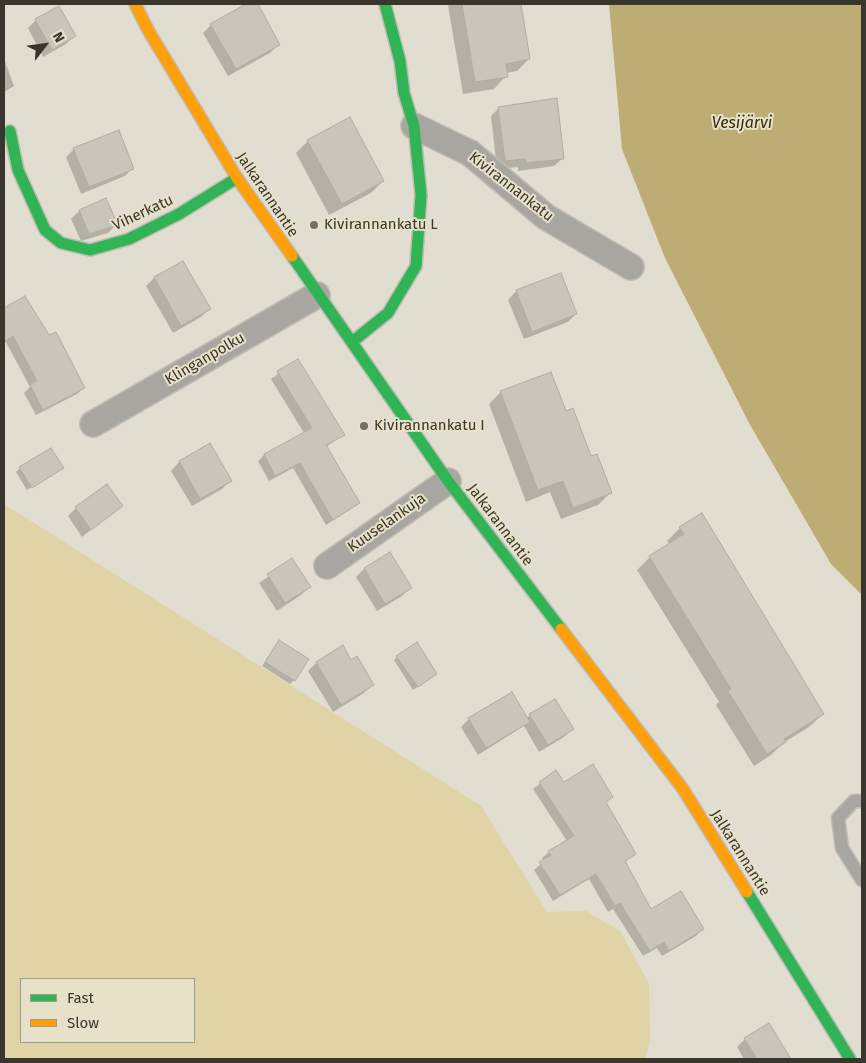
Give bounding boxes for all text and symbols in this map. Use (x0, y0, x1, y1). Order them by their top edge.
north arrow (20, 20, 70, 70)
text: N (49, 29, 68, 46)
water label: Vesijärvi (712, 114, 772, 134)
street label: Kivirannankatu (465, 148, 557, 226)
street label: Jalkarannantie (232, 149, 302, 241)
street label: Viherkatu (110, 191, 176, 235)
place label: Kivirannankatu L (324, 216, 438, 234)
marker: Kivirannankatu L (308, 219, 320, 231)
street label: Klinganpolku (162, 329, 248, 389)
place label: Kivirannankatu I (374, 417, 485, 435)
marker: Kivirannankatu I (358, 420, 370, 432)
street label: Jalkarannantie (463, 480, 537, 570)
street label: Kuuselankuja (344, 489, 430, 557)
street label: Jalkarannantie (706, 807, 774, 899)
legend (20, 978, 195, 1043)
text: Fast (67, 989, 94, 1007)
text: Slow (67, 1014, 99, 1032)

